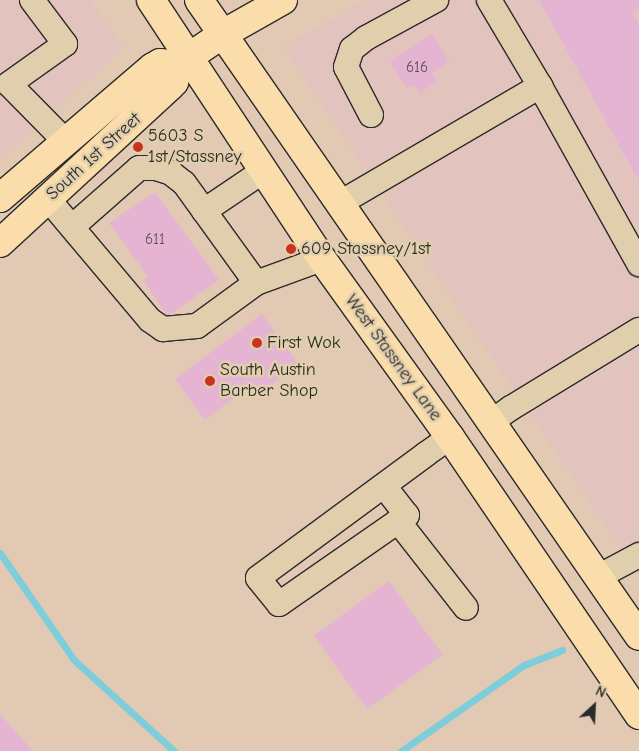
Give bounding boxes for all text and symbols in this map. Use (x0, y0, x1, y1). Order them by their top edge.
house number: 616 (406, 59, 428, 77)
street label: South 1st Street (42, 109, 146, 205)
place label: 5603 S 1st/Stassney (148, 126, 241, 168)
marker: 5603 S 1st/Stassney (132, 141, 144, 153)
house number: 611 (145, 231, 165, 249)
place label: 609 Stassney/1st (301, 238, 431, 260)
marker: 609 Stassney/1st (285, 243, 297, 255)
street label: West Stassney Lane (340, 291, 446, 425)
place label: First Wok (267, 332, 340, 354)
marker: First Wok (251, 337, 263, 349)
place label: South Austin Barber Shop (220, 360, 318, 402)
marker: South Austin Barber Shop (204, 375, 216, 387)
north arrow (569, 681, 619, 731)
text: N (593, 682, 608, 702)

